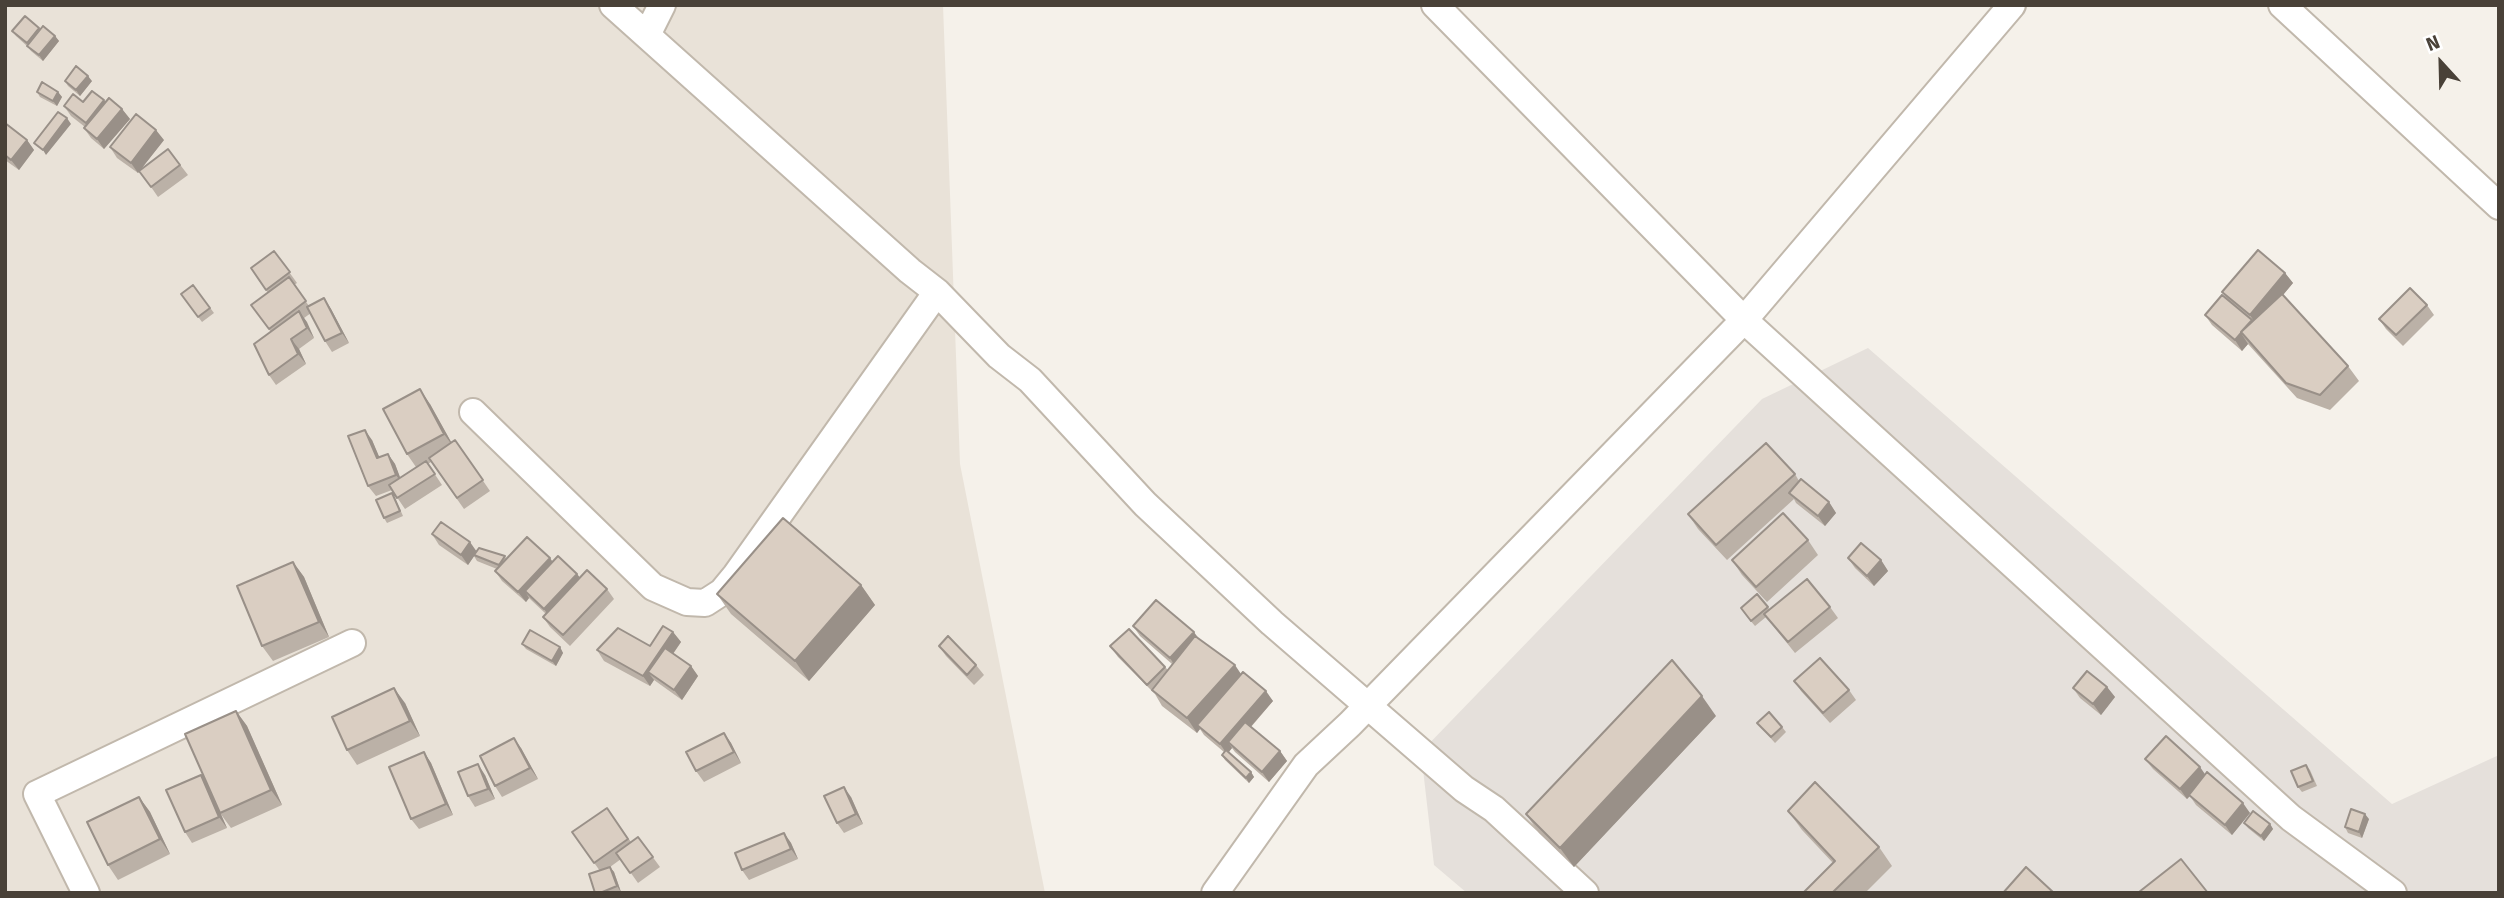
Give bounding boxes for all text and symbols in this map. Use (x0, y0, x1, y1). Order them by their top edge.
north arrow (2406, 28, 2476, 98)
text: N (2423, 30, 2443, 56)

